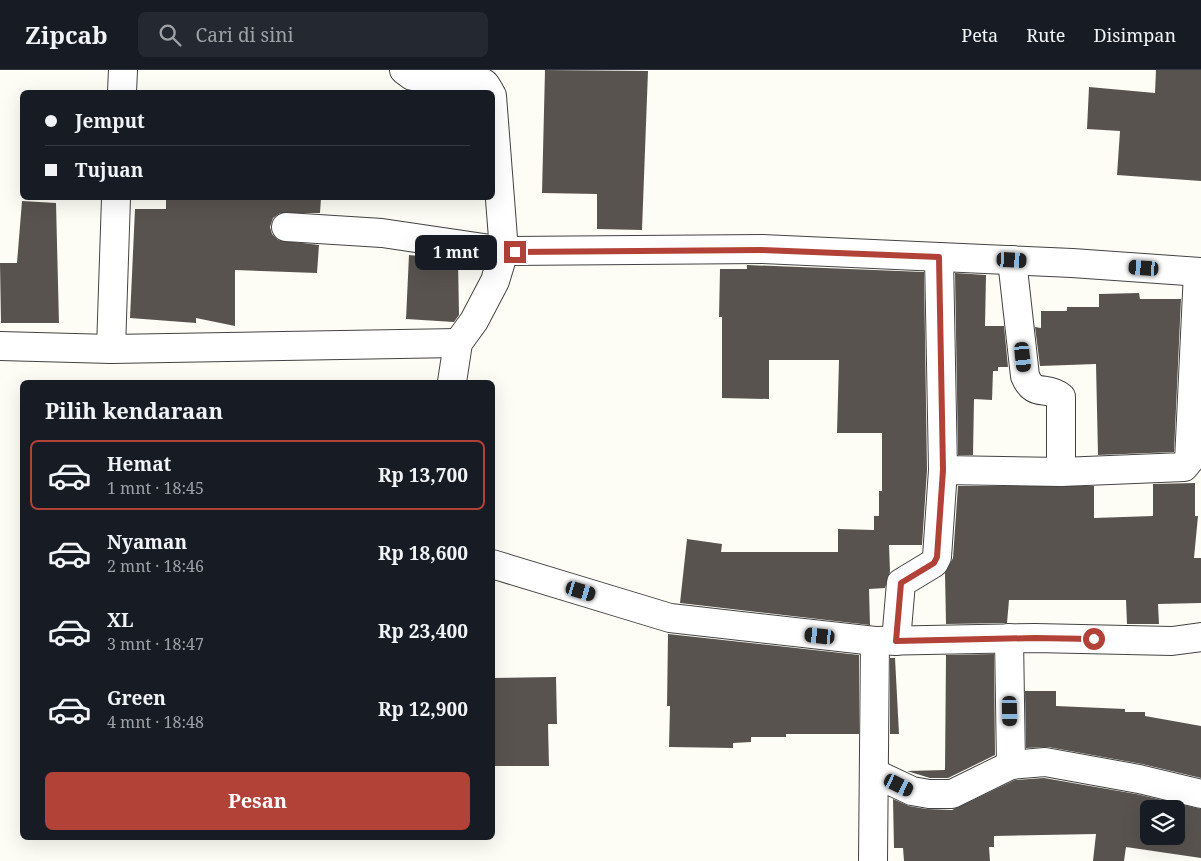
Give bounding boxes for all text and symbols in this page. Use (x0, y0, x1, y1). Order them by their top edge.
search box (138, 12, 488, 57)
text: Zipcab (25, 18, 108, 51)
icon: search (156, 21, 184, 49)
text: Cari di sini (196, 22, 294, 48)
text: Peta (961, 23, 998, 47)
text: Rute (1026, 23, 1065, 47)
text: Disimpan (1093, 23, 1176, 47)
text: Jemput (75, 108, 145, 134)
text: Tujuan (75, 157, 143, 183)
callout: 1 mnt (415, 234, 498, 270)
text: 1 mnt (433, 241, 479, 263)
route end (504, 241, 526, 263)
car (996, 252, 1027, 268)
car (1128, 259, 1159, 277)
car (1013, 341, 1032, 373)
text: Pilih kendaraan (45, 395, 223, 425)
text: Hemat (107, 451, 171, 477)
icon: car (47, 453, 92, 498)
text: Rp 13,700 (378, 462, 468, 488)
text: 1 mnt · 18:45 (107, 477, 204, 499)
text: Nyaman (107, 529, 187, 555)
icon: car (47, 531, 92, 576)
text: Rp 18,600 (378, 540, 468, 566)
text: 2 mnt · 18:46 (107, 555, 204, 577)
car (564, 579, 597, 603)
text: XL (107, 607, 133, 633)
icon: car (47, 609, 92, 654)
text: Rp 23,400 (378, 618, 468, 644)
car (804, 627, 835, 645)
route start (1083, 628, 1105, 650)
text: 3 mnt · 18:47 (107, 633, 204, 655)
text: Green (107, 685, 166, 711)
icon: car (47, 687, 92, 732)
text: Rp 12,900 (378, 696, 468, 722)
car (1002, 696, 1017, 726)
text: 4 mnt · 18:48 (107, 711, 204, 733)
button: Pesan (45, 772, 470, 830)
car (882, 772, 915, 798)
map controls (1140, 800, 1185, 845)
button: layers (1140, 800, 1185, 845)

